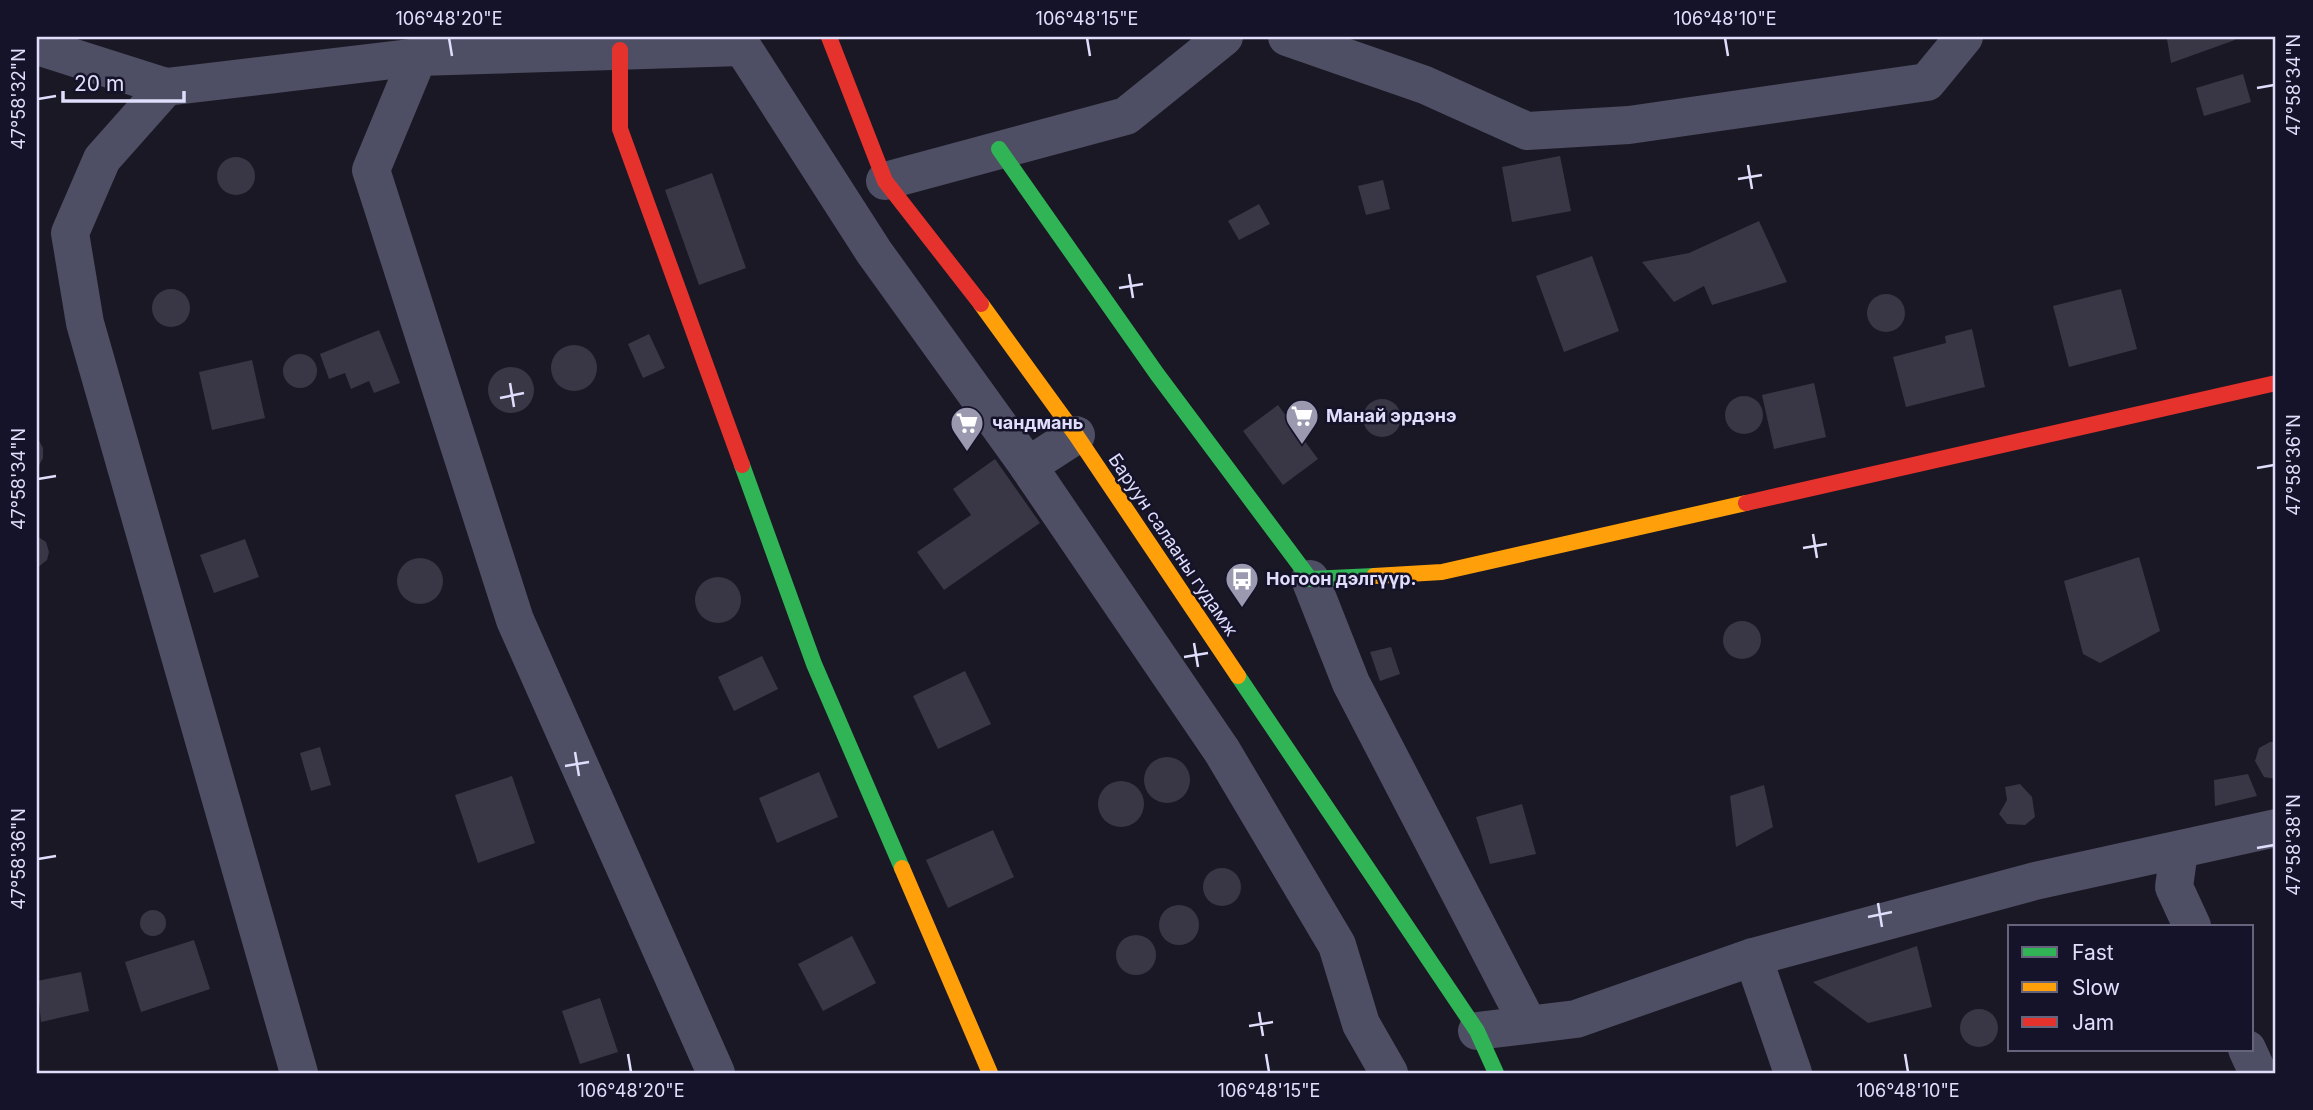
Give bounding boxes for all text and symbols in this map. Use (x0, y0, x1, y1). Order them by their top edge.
text: 106°48'20"E (396, 8, 502, 29)
text: 106°48'15"E (1036, 8, 1138, 29)
text: 106°48'10"E (1673, 8, 1777, 29)
text: 47°58'34"N (2283, 34, 2304, 136)
text: 47°58'32"N (8, 48, 29, 150)
scale bar (63, 60, 184, 104)
text: 20 m (74, 71, 124, 96)
supermarket icon: Манай эрдэнэ (1283, 397, 1321, 446)
supermarket icon: чандмань (948, 404, 986, 453)
place label: Манай эрдэнэ (1326, 405, 1457, 426)
place label: чандмань (992, 412, 1083, 433)
text: 47°58'36"N (2283, 414, 2304, 516)
text: 47°58'34"N (8, 428, 29, 530)
street label: Баруун салааны гудамж (1104, 449, 1242, 640)
bus stop icon: Ногоон дэлгүүр. (1223, 560, 1261, 609)
place label: Ногоон дэлгүүр. (1266, 568, 1417, 589)
text: 47°58'38"N (2283, 794, 2304, 896)
text: 47°58'36"N (8, 808, 29, 910)
legend (2008, 925, 2254, 1050)
text: Fast (2072, 940, 2114, 965)
text: Slow (2072, 975, 2120, 1000)
text: Jam (2072, 1010, 2114, 1035)
text: 106°48'20"E (578, 1080, 684, 1101)
text: 106°48'15"E (1218, 1080, 1320, 1101)
text: 106°48'10"E (1856, 1080, 1960, 1101)

